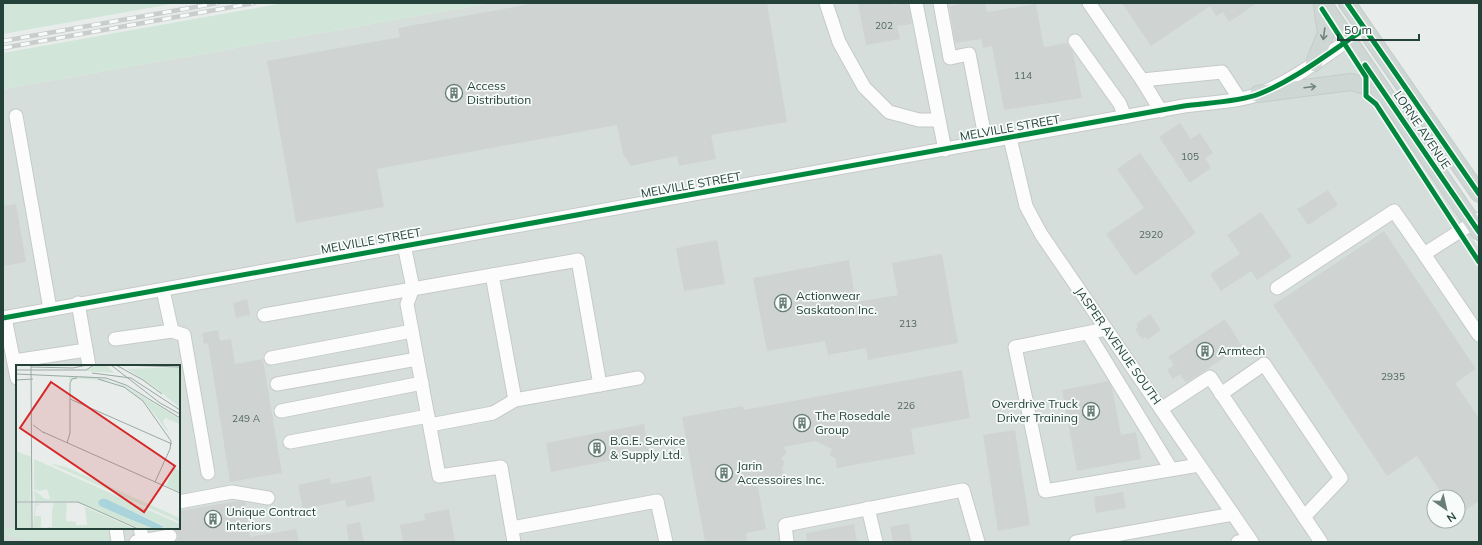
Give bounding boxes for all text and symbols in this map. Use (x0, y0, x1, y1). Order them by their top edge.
scale bar (1338, 16, 1419, 42)
house number: 202 (875, 19, 893, 32)
text: 50 m (1344, 22, 1372, 37)
one-way arrow (1320, 27, 1328, 40)
house number: 114 (1014, 69, 1032, 82)
place label: Access Distribution (467, 78, 531, 107)
building icon: Access Distribution (444, 83, 464, 103)
one-way arrow (1303, 83, 1316, 91)
street label: LORNE AVENUE (1391, 88, 1454, 172)
street label: MELVILLE STREET (959, 111, 1062, 144)
house number: 105 (1181, 150, 1199, 163)
street label: MELVILLE STREET (640, 168, 743, 201)
street label: MELVILLE STREET (320, 224, 423, 257)
house number: 2920 (1139, 228, 1163, 241)
street label: JASPER AVENUE SOUTH (1072, 284, 1165, 407)
place label: Actionwear Saskatoon Inc. (796, 288, 877, 317)
building icon: Actionwear Saskatoon Inc. (773, 293, 793, 313)
house number: 213 (899, 317, 917, 330)
building icon: Armtech (1195, 341, 1215, 361)
place label: Armtech (1218, 343, 1265, 358)
inset map (16, 365, 180, 529)
house number: 2935 (1381, 370, 1405, 383)
place label: Overdrive Truck Driver Training (992, 396, 1079, 425)
house number: 226 (897, 399, 915, 412)
building icon: Overdrive Truck Driver Training (1081, 401, 1101, 421)
place label: The Rosedale Group (815, 408, 890, 437)
house number: 249 A (232, 412, 261, 425)
building icon: The Rosedale Group (792, 413, 812, 433)
place label: B.G.E. Service & Supply Ltd. (610, 433, 685, 462)
building icon: B.G.E. Service & Supply Ltd. (587, 438, 607, 458)
place label: Jarin Accessoires Inc. (737, 458, 824, 487)
building icon: Jarin Accessoires Inc. (714, 463, 734, 483)
north arrow (1426, 489, 1466, 529)
place label: Unique Contract Interiors (226, 504, 316, 533)
building icon: Unique Contract Interiors (203, 509, 223, 529)
text: N (1444, 509, 1459, 525)

